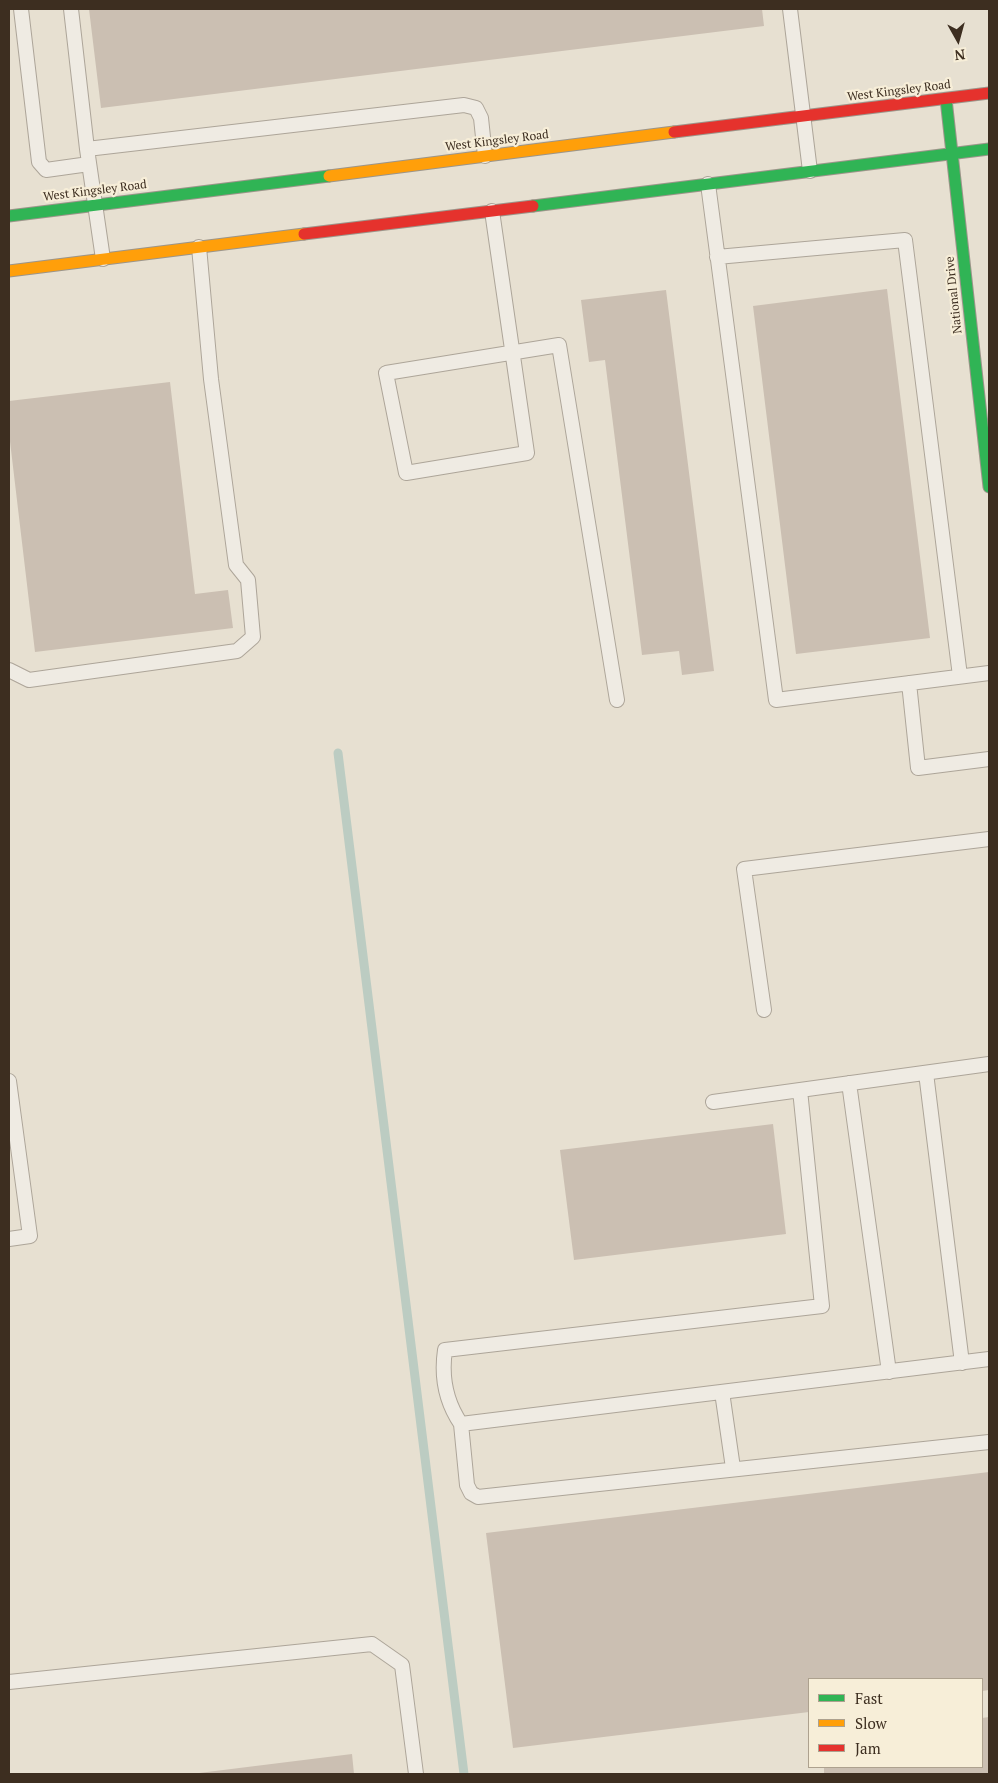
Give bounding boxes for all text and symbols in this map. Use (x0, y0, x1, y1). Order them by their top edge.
north arrow (933, 15, 983, 65)
text: N (953, 45, 966, 65)
street label: West Kingsley Road (846, 78, 952, 104)
street label: West Kingsley Road (444, 128, 550, 154)
street label: West Kingsley Road (42, 178, 148, 204)
street label: National Drive (943, 256, 965, 334)
legend (808, 1678, 983, 1768)
text: Fast (855, 1688, 883, 1708)
text: Slow (855, 1713, 887, 1733)
text: Jam (855, 1738, 881, 1758)

